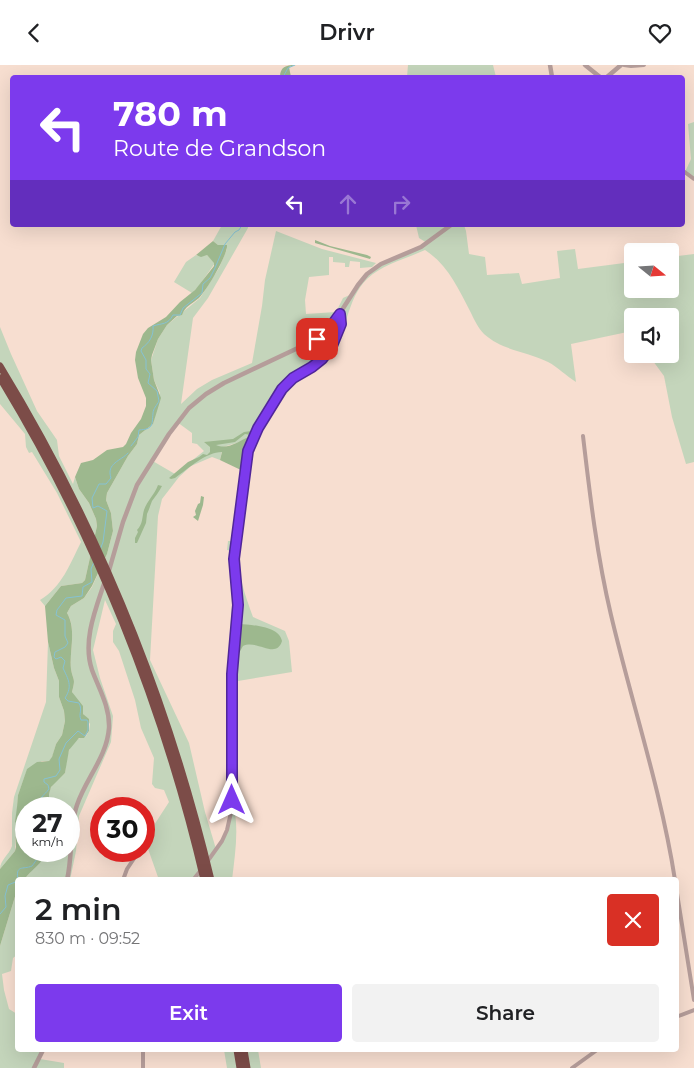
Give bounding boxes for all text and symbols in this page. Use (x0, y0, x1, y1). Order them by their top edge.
icon: back (20, 19, 48, 47)
text: Drivr (319, 19, 375, 46)
icon: heart (646, 19, 674, 47)
text: 780 m (113, 92, 228, 135)
icon: left (30, 95, 95, 160)
text: Route de Grandson (113, 135, 326, 162)
icon: left (281, 190, 309, 218)
icon: ahead (334, 190, 362, 218)
icon: right (387, 190, 415, 218)
north arrow (624, 243, 679, 297)
map controls (624, 243, 679, 363)
button: sound (624, 308, 679, 363)
pin (296, 318, 338, 360)
icon: arrive (303, 325, 331, 353)
position arrow (205, 773, 257, 825)
speed limit sign: 30 (90, 797, 155, 862)
text: 27 (32, 808, 63, 838)
text: km/h (31, 834, 64, 849)
text: 2 min (35, 891, 122, 928)
button: close (607, 894, 659, 946)
text: 830 m · 09:52 (35, 929, 140, 948)
button: Exit (35, 984, 342, 1042)
button: Share (352, 984, 659, 1042)

